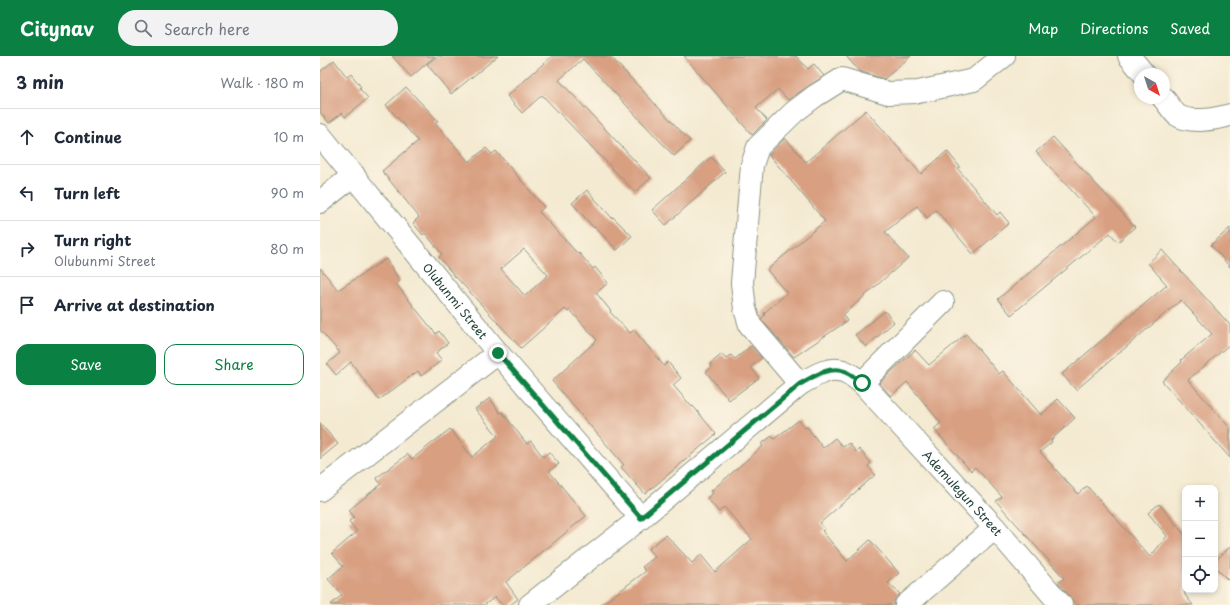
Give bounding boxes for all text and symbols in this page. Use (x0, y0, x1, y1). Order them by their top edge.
search box (118, 10, 398, 46)
text: Citynav (20, 14, 94, 42)
icon: search (132, 17, 154, 39)
text: Search here (164, 17, 250, 40)
text: Map (1028, 18, 1058, 39)
text: Directions (1080, 18, 1148, 39)
text: Saved (1170, 18, 1210, 39)
north arrow (1134, 68, 1170, 104)
text: 3 min (16, 69, 64, 95)
text: Walk · 180 m (221, 73, 304, 92)
text: Continue (54, 125, 122, 148)
icon: ahead (16, 126, 38, 148)
text: 10 m (274, 127, 304, 146)
text: Turn left (54, 181, 120, 204)
icon: left (16, 182, 38, 204)
text: 90 m (271, 183, 304, 202)
text: Turn right (54, 228, 131, 251)
icon: right (16, 238, 38, 260)
text: 80 m (270, 239, 304, 258)
text: Olubunmi Street (54, 251, 156, 270)
street label: Olubunmi Street (419, 259, 492, 343)
text: Arrive at destination (54, 293, 215, 316)
icon: arrive (16, 294, 38, 316)
button: Save (16, 344, 156, 385)
button: Share (164, 344, 304, 385)
route end (489, 344, 507, 362)
route start (853, 374, 871, 392)
street label: Ademulegun Street (919, 446, 1007, 540)
map controls (1182, 485, 1218, 593)
button: + (1182, 485, 1218, 521)
button: − (1182, 521, 1218, 557)
button: locate (1182, 557, 1218, 593)

